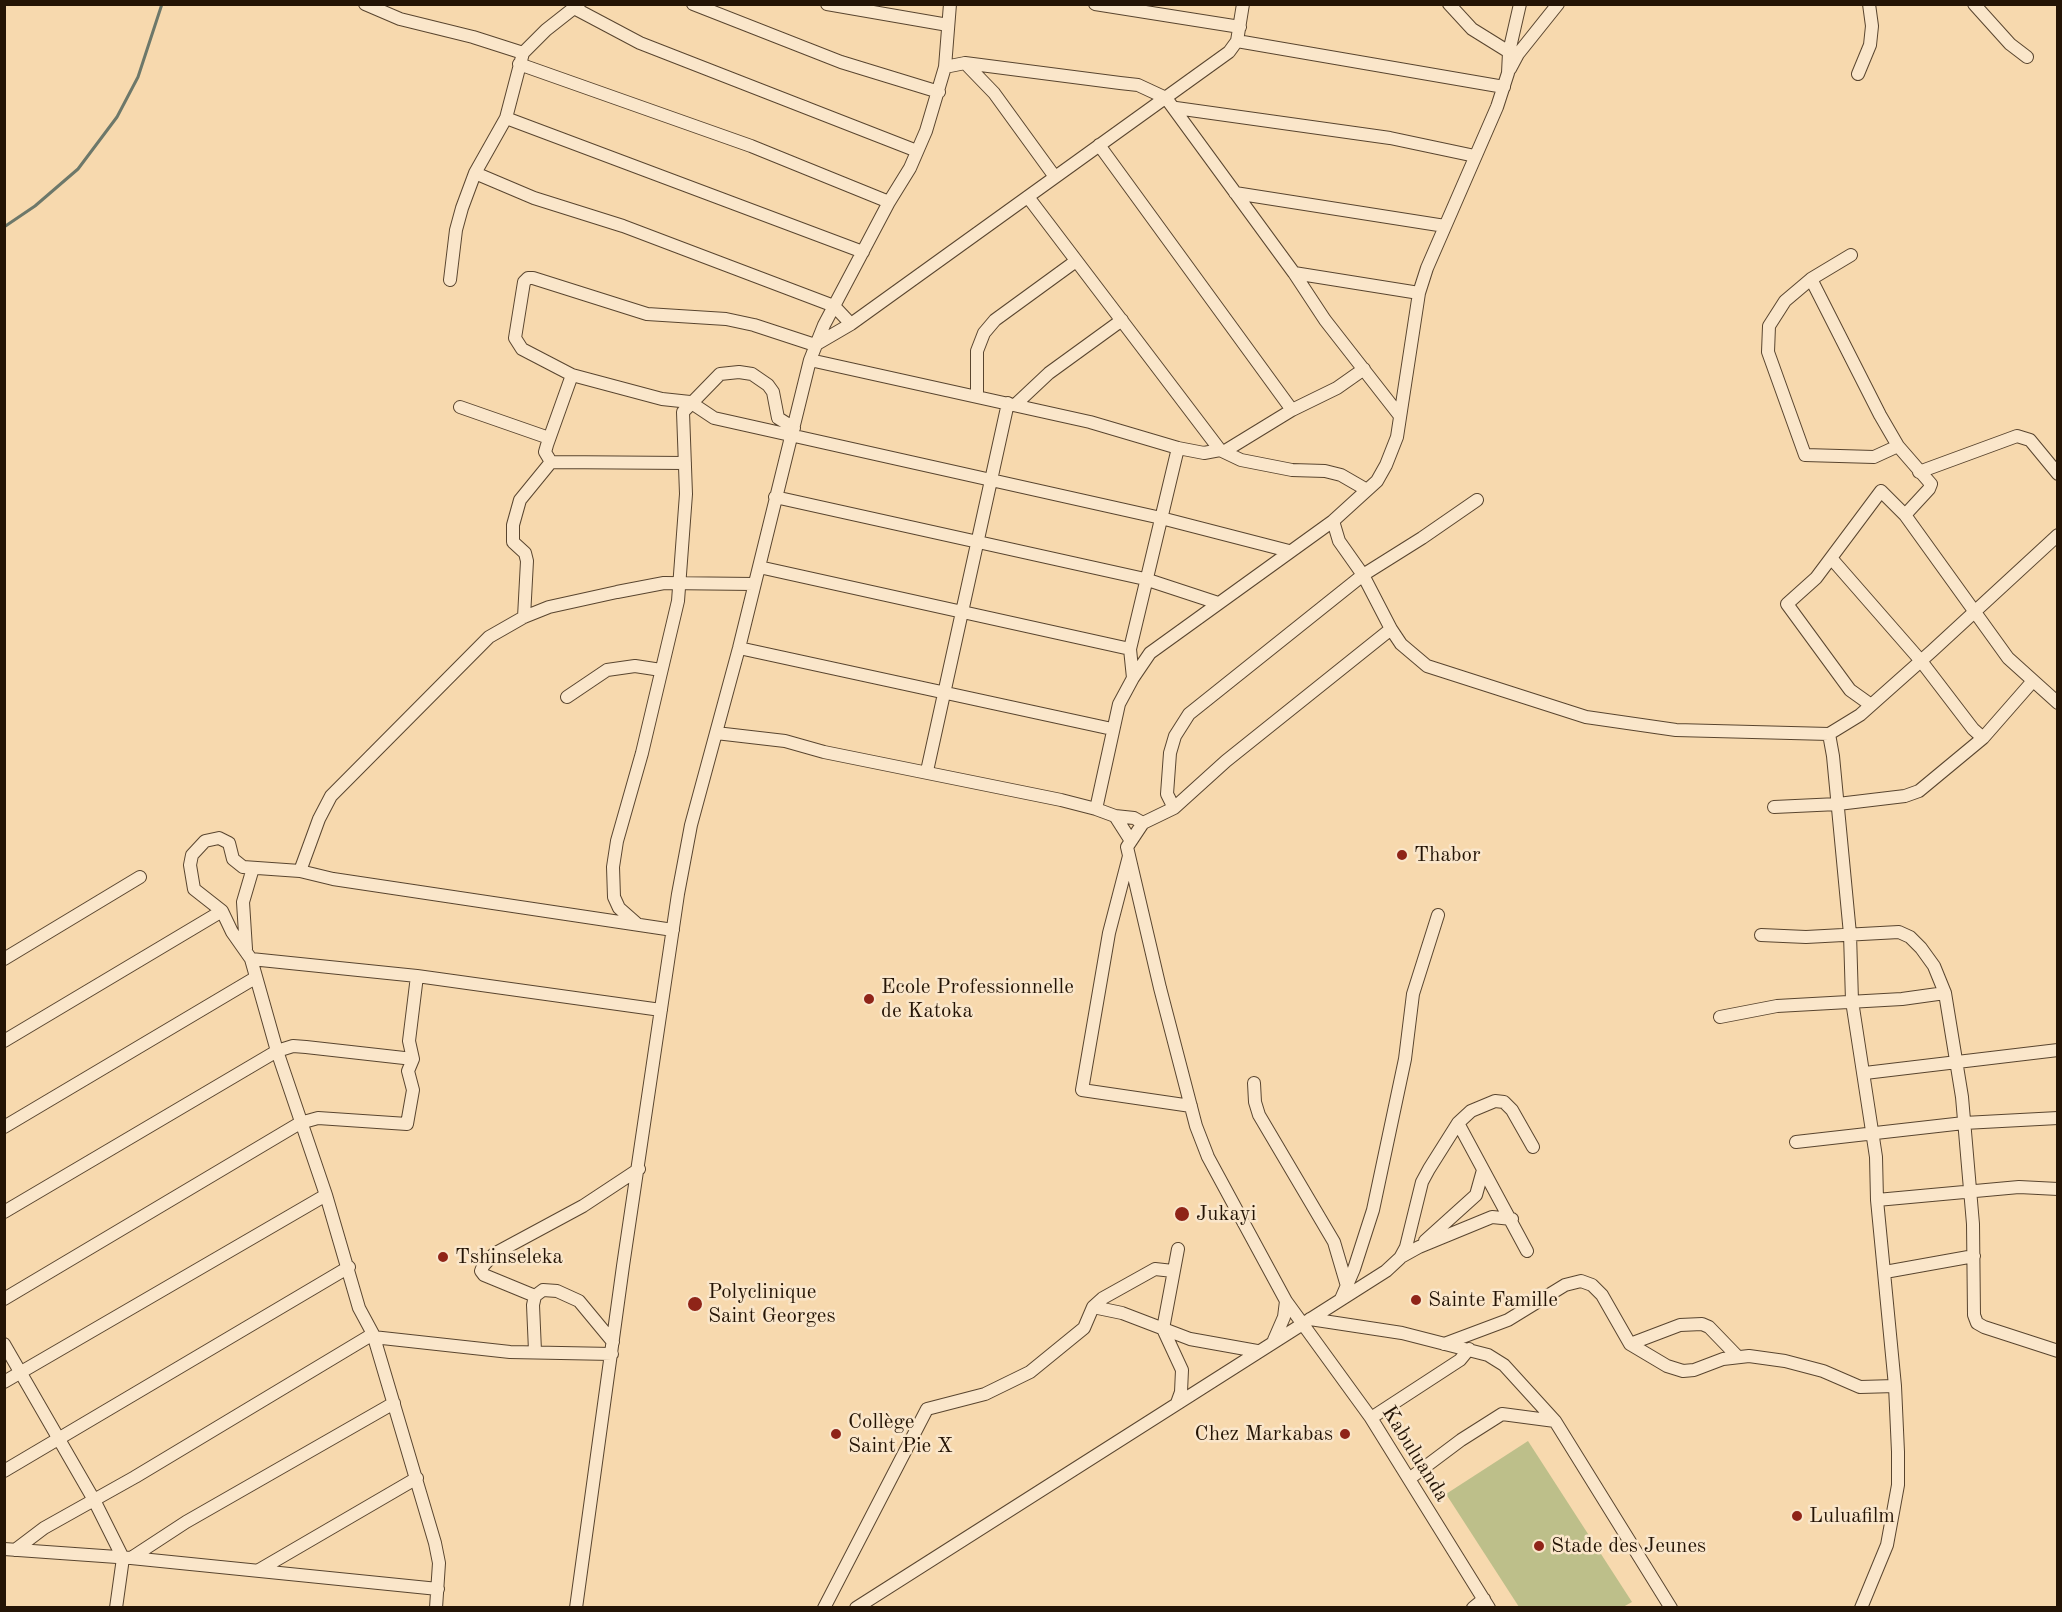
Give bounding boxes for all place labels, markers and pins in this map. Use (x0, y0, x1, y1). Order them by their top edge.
place label: Thabor (1414, 842, 1481, 868)
marker: Thabor (1395, 848, 1409, 862)
place label: Ecole Professionnelle de Katoka (881, 974, 1074, 1024)
marker: Ecole Professionnelle de Katoka (862, 992, 876, 1006)
place label: Jukayi (1196, 1201, 1256, 1227)
marker: Jukayi (1173, 1205, 1191, 1223)
place label: Tshinseleka (455, 1244, 563, 1270)
marker: Tshinseleka (436, 1250, 450, 1264)
place label: Polyclinique Saint Georges (708, 1279, 836, 1329)
place label: Sainte Famille (1428, 1287, 1558, 1313)
marker: Sainte Famille (1409, 1293, 1423, 1307)
marker: Polyclinique Saint Georges (686, 1295, 704, 1313)
place label: Collège Saint Pie X (848, 1409, 953, 1459)
place label: Chez Markabas (1195, 1421, 1333, 1447)
marker: Collège Saint Pie X (829, 1427, 843, 1441)
marker: Chez Markabas (1338, 1427, 1352, 1441)
place label: Luluafilm (1809, 1503, 1895, 1529)
marker: Luluafilm (1790, 1509, 1804, 1523)
place label: Stade des Jeunes (1551, 1533, 1706, 1559)
marker: Stade des Jeunes (1532, 1539, 1546, 1553)

